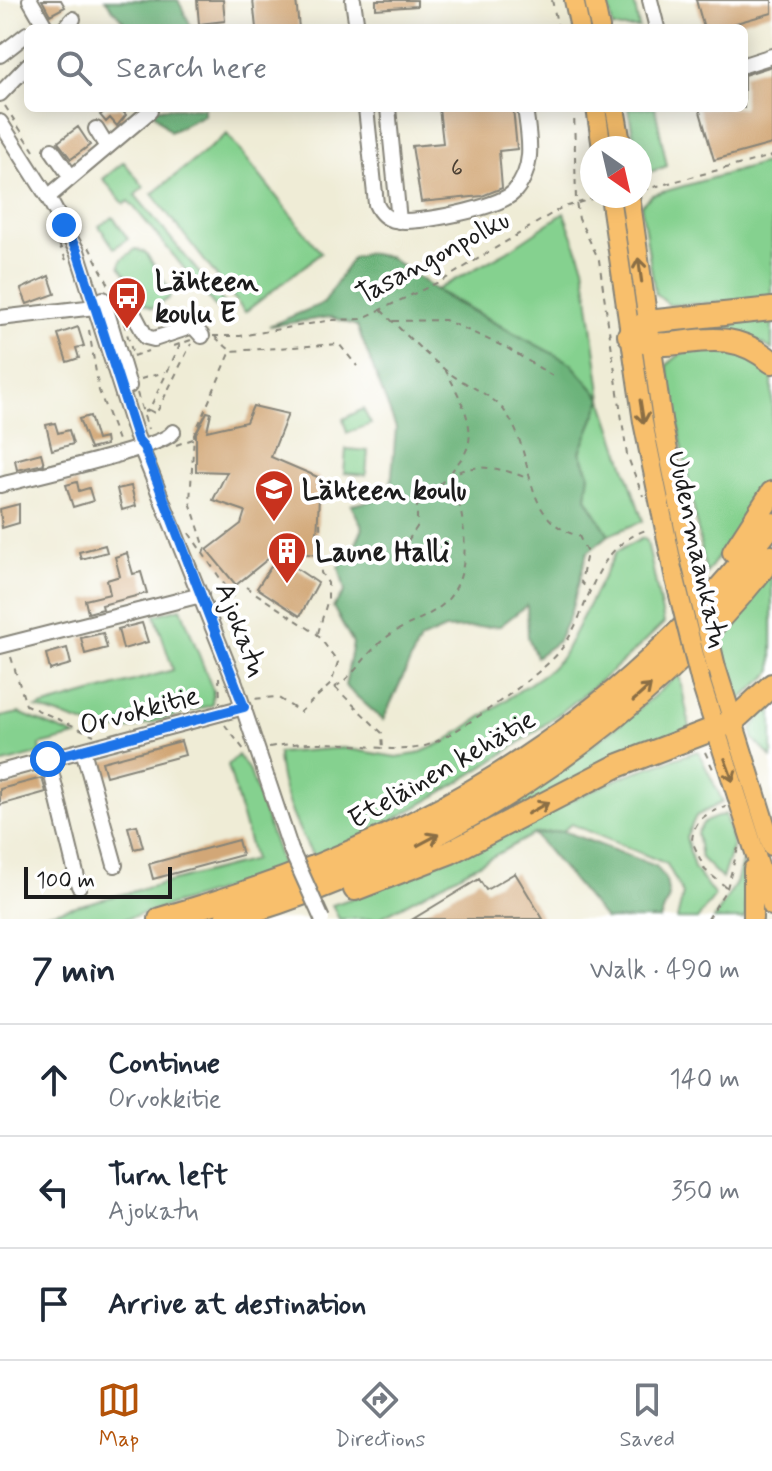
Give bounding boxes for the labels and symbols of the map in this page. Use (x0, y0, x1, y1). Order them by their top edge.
north arrow (580, 136, 652, 208)
house number: 6 (451, 153, 463, 184)
street label: Tasangonpolku (350, 202, 516, 314)
route end (46, 207, 82, 243)
one-way arrow (632, 258, 647, 283)
place label: Lähteen koulu E (155, 264, 260, 333)
bus stop icon: Lähteen koulu E (106, 275, 148, 330)
one-way arrow (635, 399, 650, 424)
street label: Uudenmaankatu (658, 448, 736, 651)
school or university icon: Lähteen koulu (253, 468, 295, 523)
place label: Lähteen koulu (302, 473, 467, 510)
building icon: Laune Halli (266, 530, 308, 585)
place label: Laune Halli (315, 535, 449, 572)
street label: Ajokatu (205, 578, 274, 682)
street label: Orvokkitie (76, 678, 203, 745)
one-way arrow (632, 685, 652, 703)
street label: Eteläinen kehätie (342, 702, 543, 839)
route start (30, 741, 66, 777)
one-way arrow (723, 757, 737, 782)
one-way arrow (525, 799, 549, 815)
one-way arrow (416, 831, 439, 847)
scale bar (24, 863, 172, 899)

